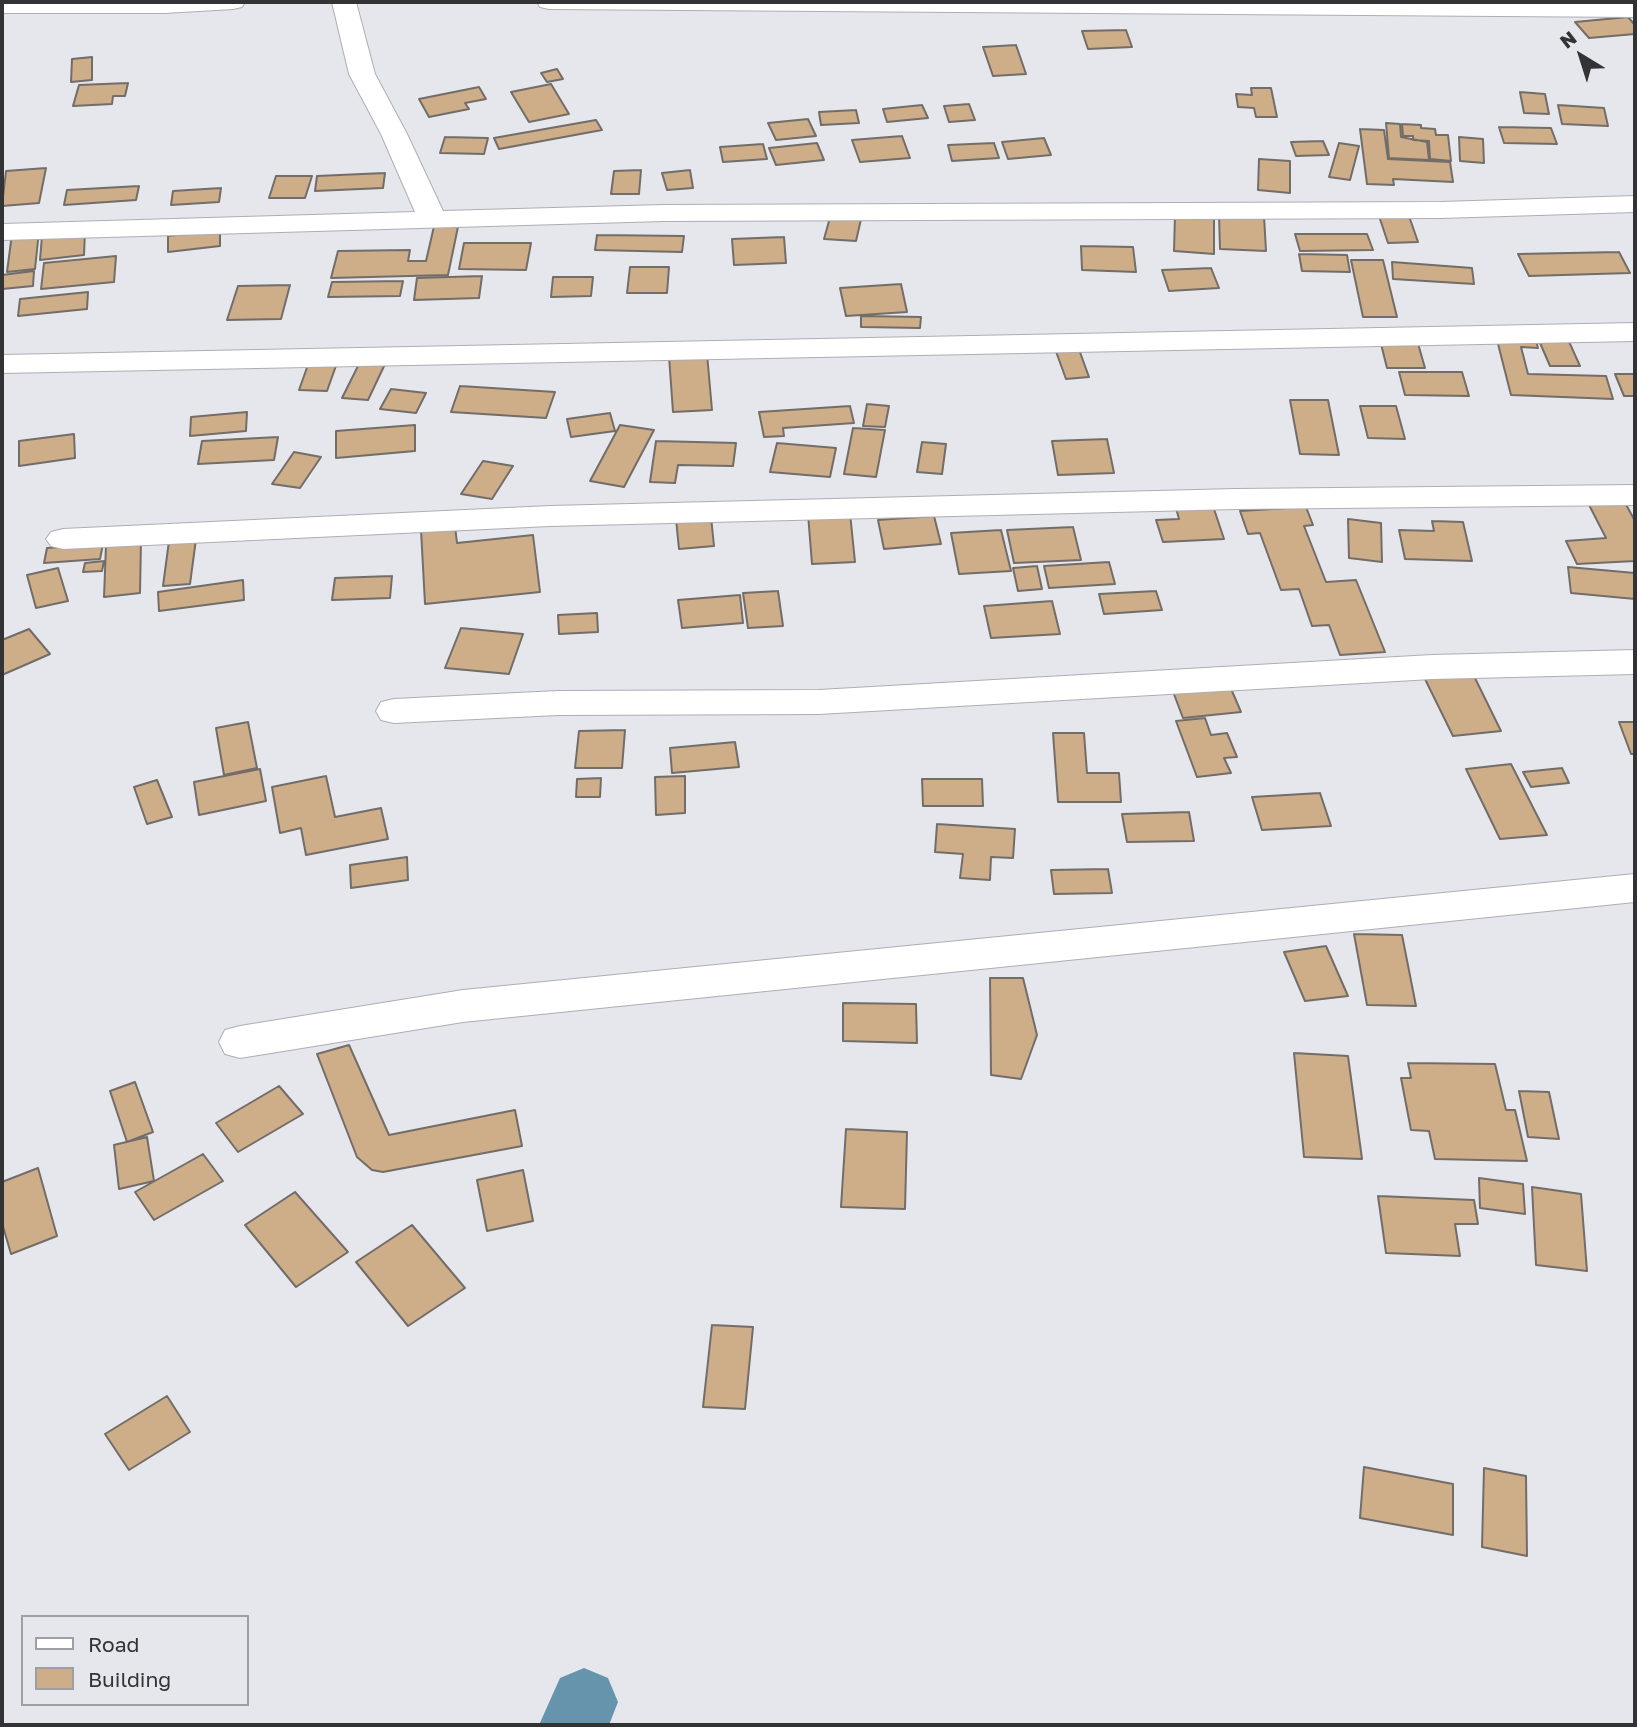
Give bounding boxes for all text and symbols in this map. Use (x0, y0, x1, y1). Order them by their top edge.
north arrow (1546, 21, 1616, 91)
text: N (1555, 26, 1581, 53)
legend (21, 1615, 248, 1706)
text: Road (88, 1631, 139, 1657)
text: Building (88, 1666, 171, 1692)

